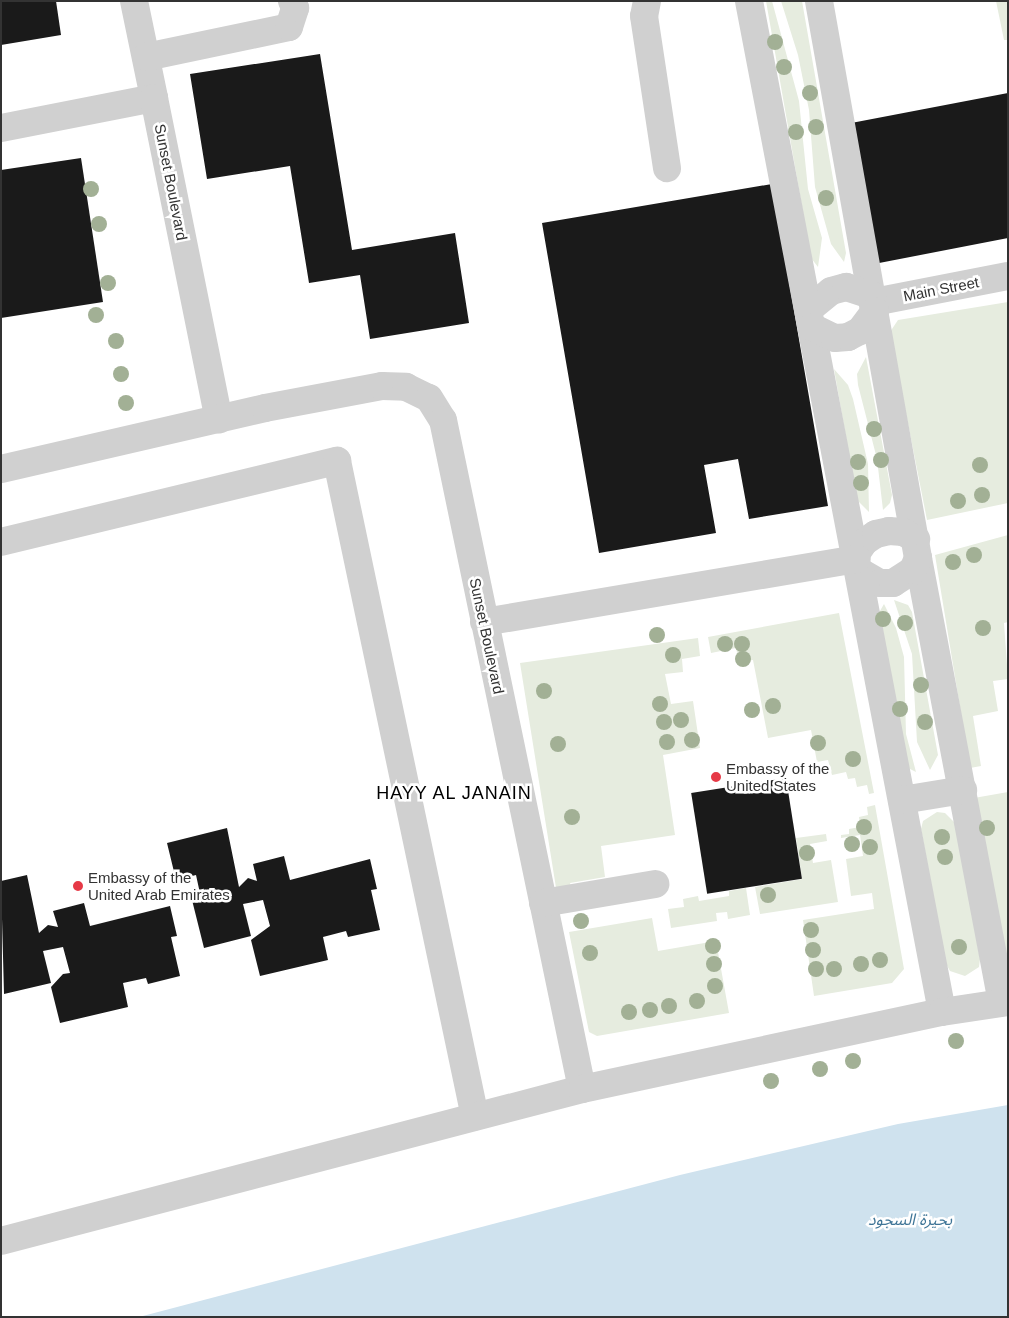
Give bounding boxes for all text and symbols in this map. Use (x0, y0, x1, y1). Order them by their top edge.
street label: Sunset Boulevard (151, 122, 191, 242)
street label: Main Street (902, 273, 980, 305)
street label: Sunset Boulevard (466, 576, 508, 696)
place label: Embassy of the United States (726, 759, 829, 794)
marker: Embassy of the United States (710, 771, 722, 783)
district label: HAYY AL JANAIN (373, 782, 535, 804)
place label: Embassy of the United Arab Emirates (88, 868, 231, 903)
marker: Embassy of the United Arab Emirates (72, 880, 84, 892)
water label: بحيرة السجود (868, 1210, 952, 1230)

